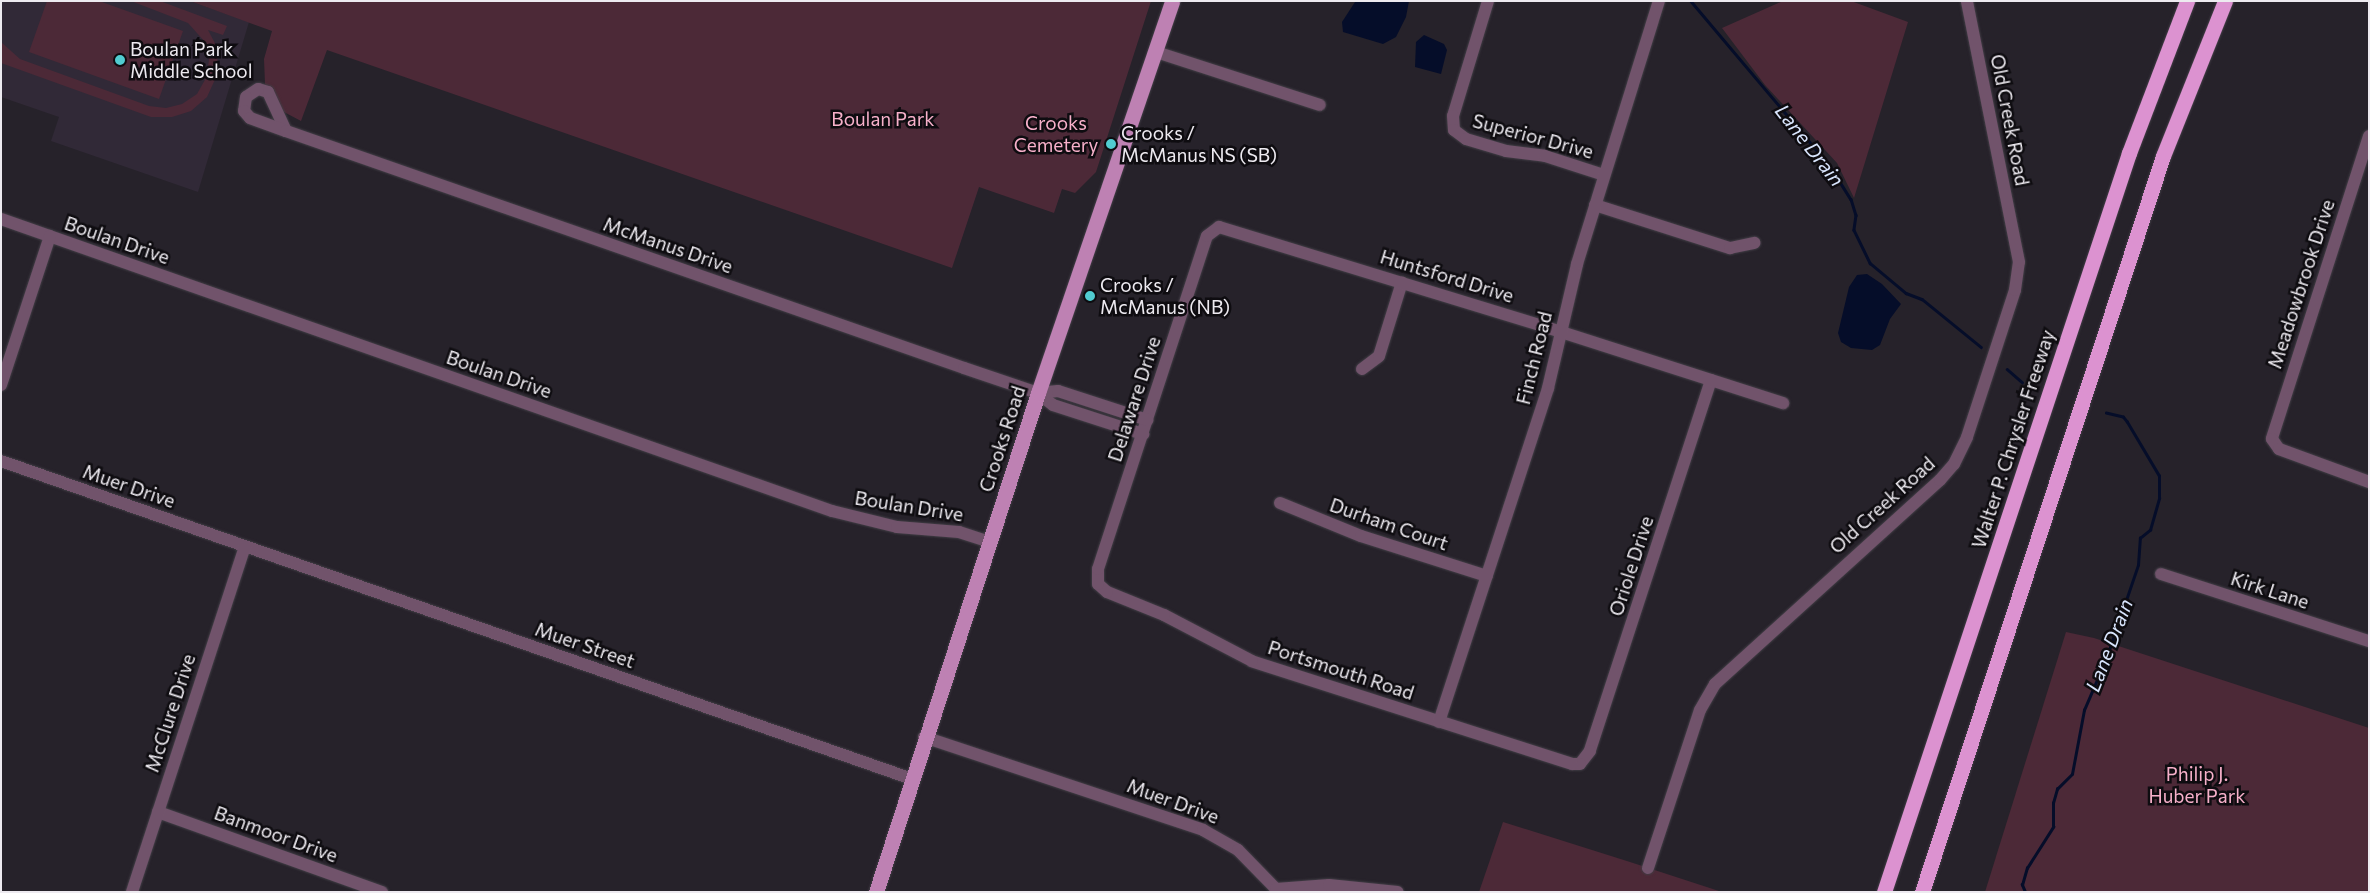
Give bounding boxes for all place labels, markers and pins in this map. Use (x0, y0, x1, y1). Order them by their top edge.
place label: Boulan Park Middle School (130, 38, 252, 82)
marker: Boulan Park Middle School (114, 54, 126, 66)
place label: Crooks / McManus NS (SB) (1121, 122, 1277, 166)
marker: Crooks / McManus NS (SB) (1105, 138, 1117, 150)
place label: Crooks / McManus (NB) (1100, 274, 1230, 318)
marker: Crooks / McManus (NB) (1084, 290, 1096, 302)

